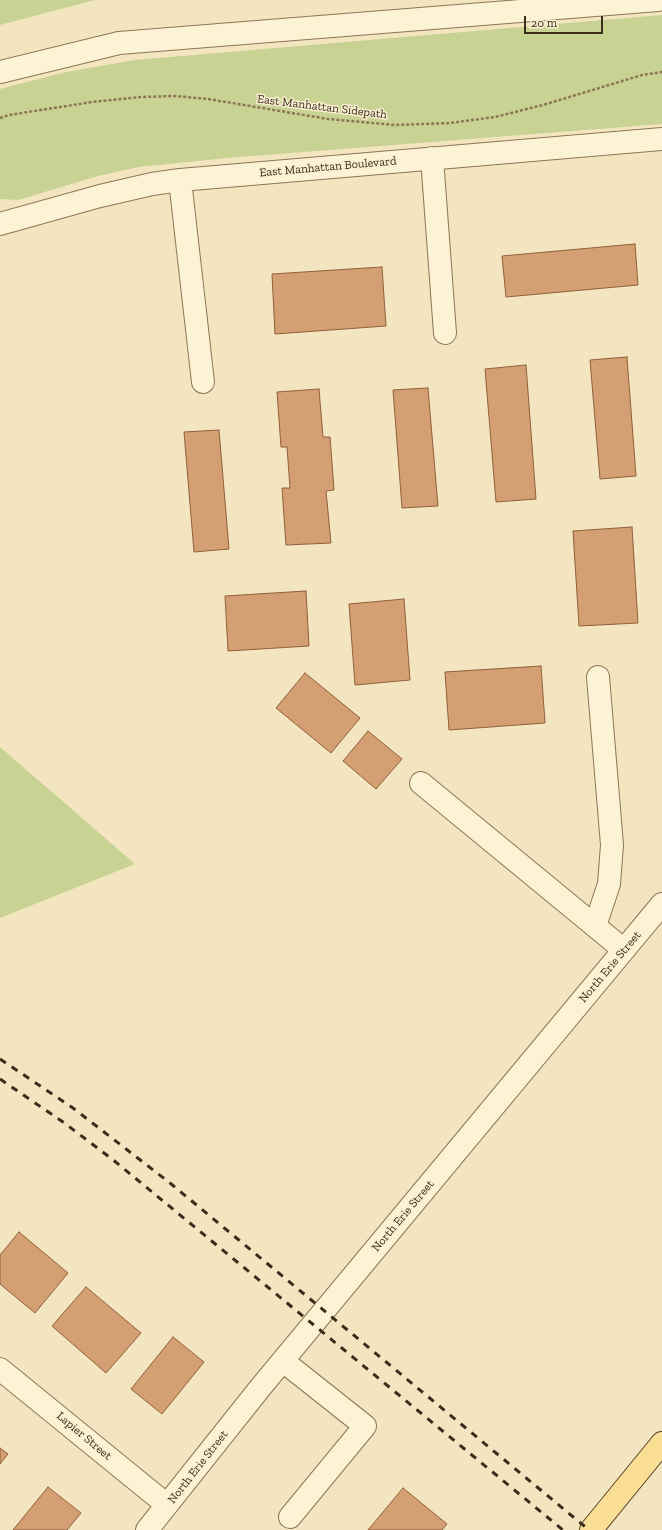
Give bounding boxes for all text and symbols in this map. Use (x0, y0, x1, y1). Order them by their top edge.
scale bar (526, 8, 605, 34)
text: 20 m (531, 16, 557, 30)
street label: East Manhattan Sidepath (256, 92, 388, 122)
street label: East Manhattan Boulevard (259, 154, 397, 180)
street label: North Erie Street (576, 928, 644, 1006)
street label: North Erie Street (369, 1177, 437, 1255)
street label: Lapier Street (54, 1409, 114, 1463)
street label: North Erie Street (165, 1427, 231, 1507)

